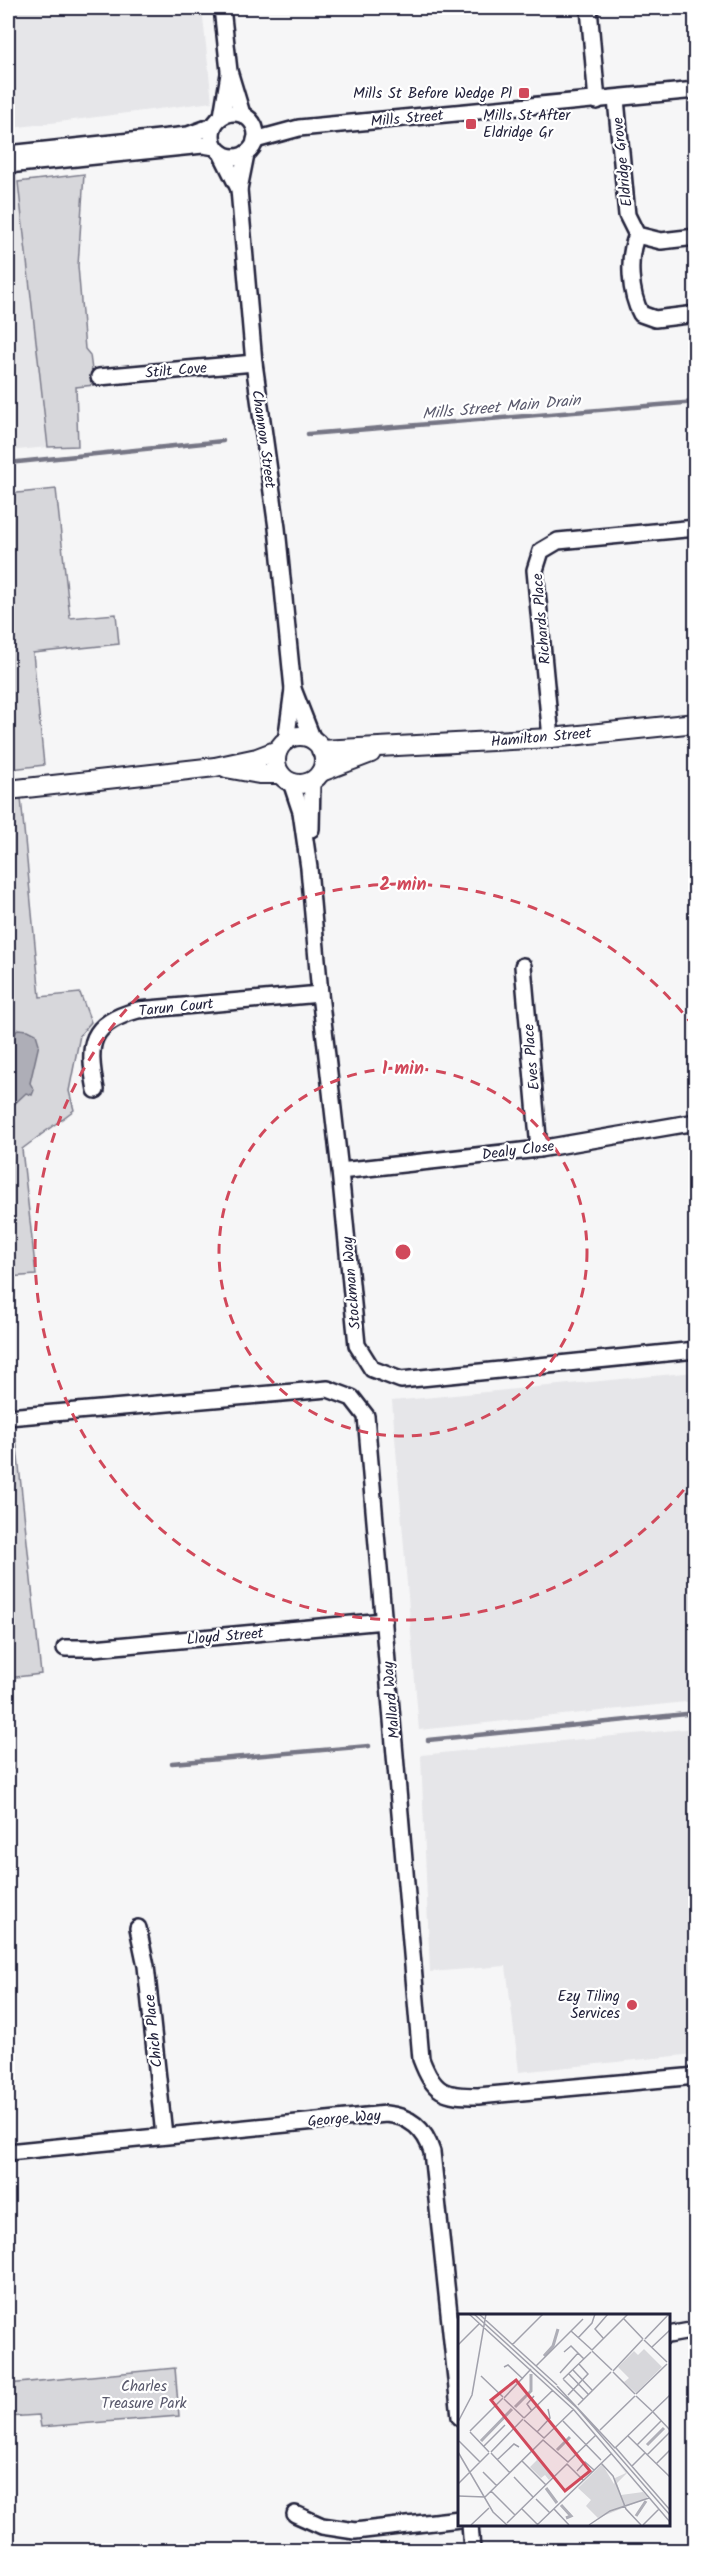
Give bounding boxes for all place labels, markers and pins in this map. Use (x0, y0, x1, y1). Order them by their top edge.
place label: Mills St Before Wedge Pl (353, 82, 512, 106)
marker: Mills St Before Wedge Pl (517, 86, 531, 100)
place label: Mills St After Eldridge Gr (483, 104, 571, 145)
marker: Mills St After Eldridge Gr (464, 117, 478, 131)
centre of rings (393, 1242, 413, 1262)
place label: Ezy Tiling Services (558, 1985, 621, 2026)
marker: Ezy Tiling Services (625, 1998, 639, 2012)

